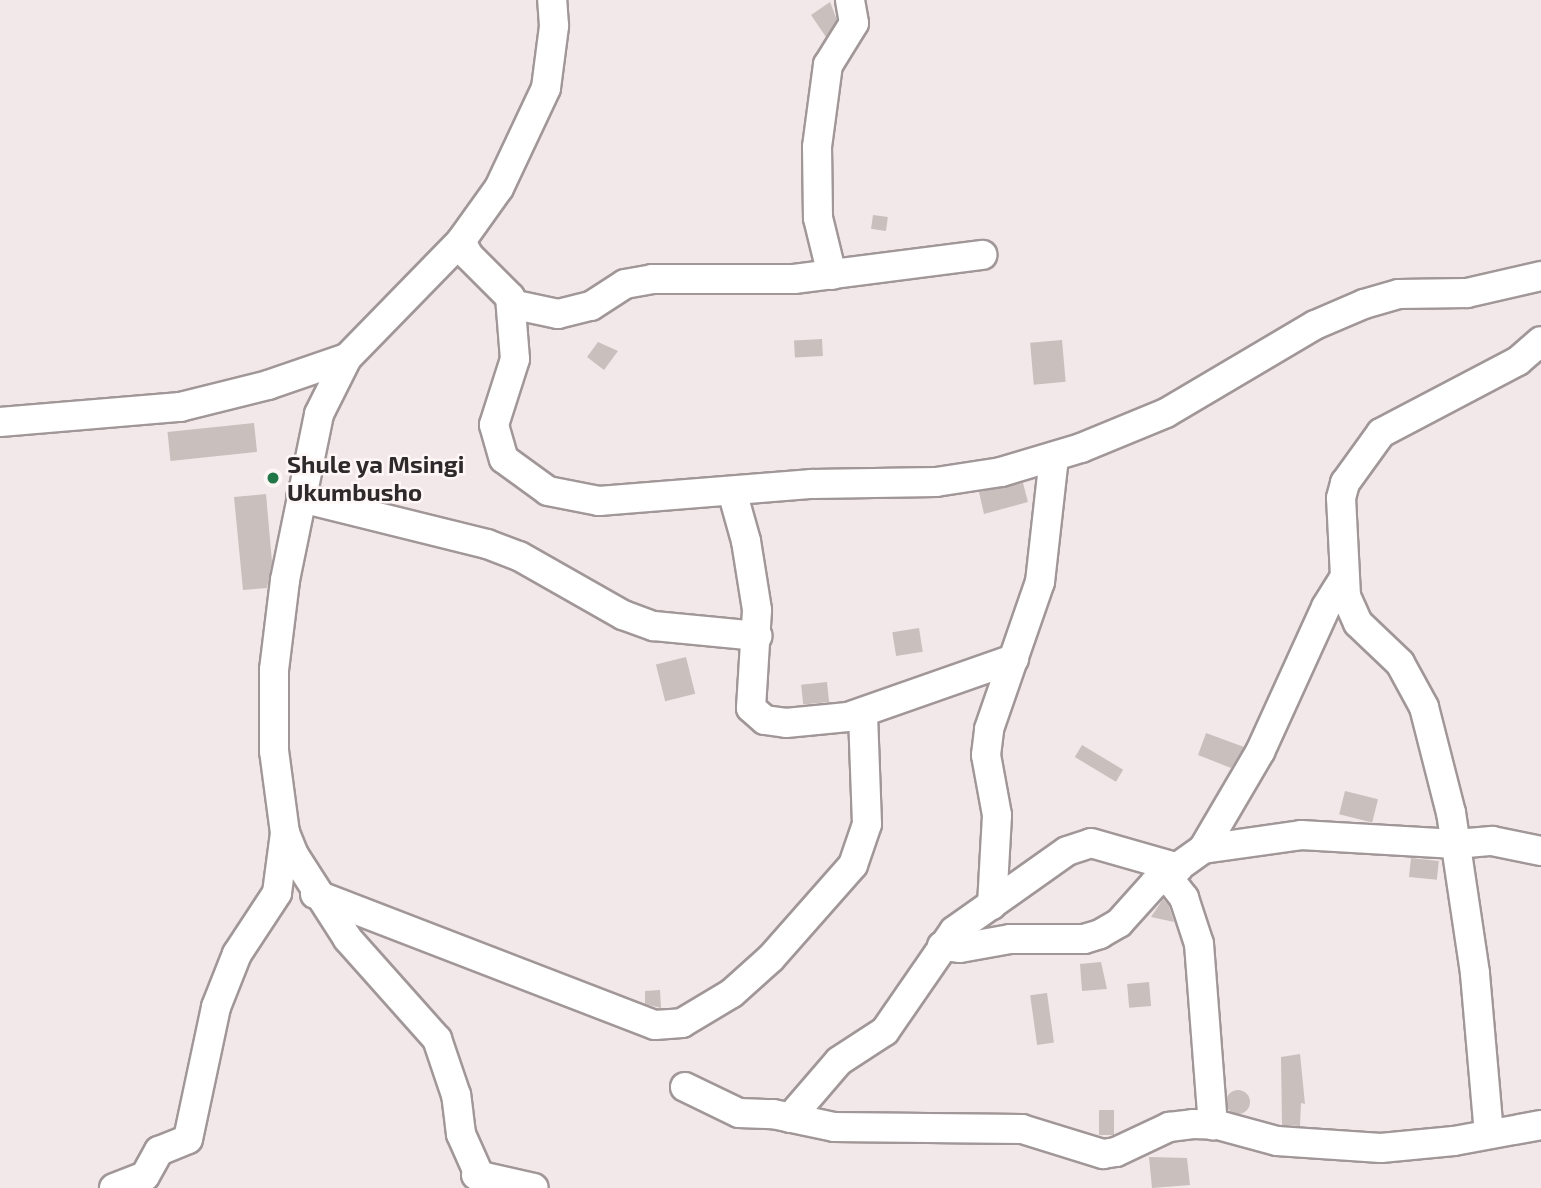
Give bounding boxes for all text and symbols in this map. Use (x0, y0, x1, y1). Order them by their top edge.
place label: Shule ya Msingi Ukumbusho (287, 450, 465, 506)
marker: Shule ya Msingi Ukumbusho (265, 470, 281, 486)

